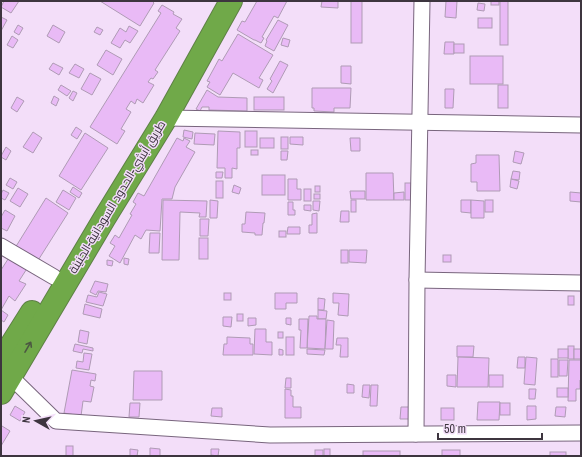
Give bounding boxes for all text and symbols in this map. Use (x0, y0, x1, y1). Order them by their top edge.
street label: طريق أبشي-الحدود السودانية-الجنينة (65, 117, 171, 278)
one-way arrow (25, 341, 33, 353)
north arrow (16, 401, 56, 441)
text: N (19, 415, 33, 424)
scale bar (438, 415, 542, 441)
text: 50 m (444, 421, 466, 437)

